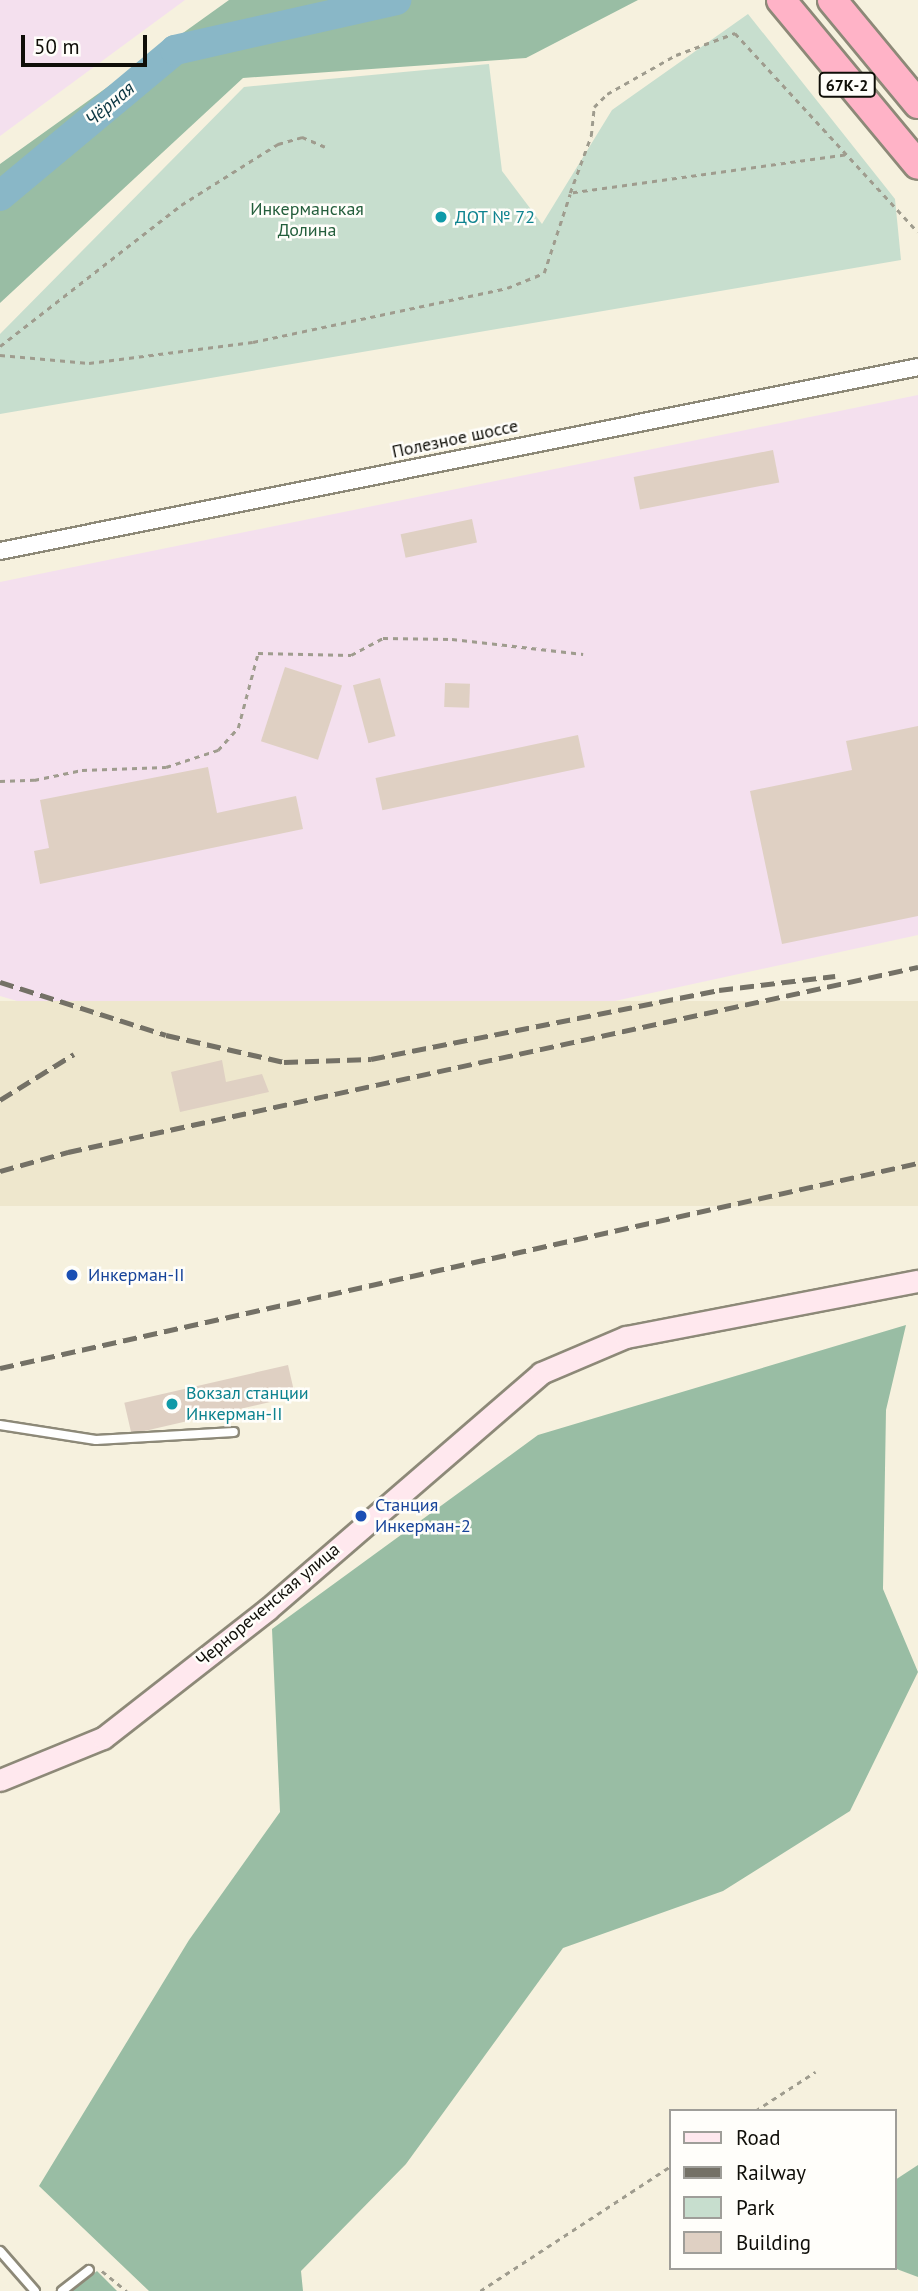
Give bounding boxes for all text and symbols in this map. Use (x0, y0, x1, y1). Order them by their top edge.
scale bar (24, 21, 150, 65)
text: 50 m (34, 33, 80, 60)
road number: 67К-2 (817, 72, 877, 97)
water label: Чёрная (81, 77, 139, 131)
park label: Инкерманская Долина (250, 199, 364, 242)
place label: ДОТ № 72 (455, 206, 536, 228)
marker: ДОТ № 72 (433, 209, 449, 225)
street label: Полезное шоссе (390, 415, 520, 463)
place label: Инкерман-II (88, 1264, 184, 1286)
marker: Инкерман-II (62, 1265, 82, 1285)
place label: Вокзал станции Инкерман-II (186, 1383, 309, 1426)
marker: Вокзал станции Инкерман-II (164, 1396, 180, 1412)
place label: Станция Инкерман-2 (375, 1495, 471, 1538)
marker: Станция Инкерман-2 (353, 1508, 369, 1524)
street label: Чернореченская улица (192, 1539, 344, 1671)
legend (670, 2109, 897, 2270)
text: Road (736, 2124, 780, 2151)
text: Railway (736, 2159, 806, 2186)
text: Park (736, 2194, 775, 2221)
text: Building (736, 2229, 811, 2256)

